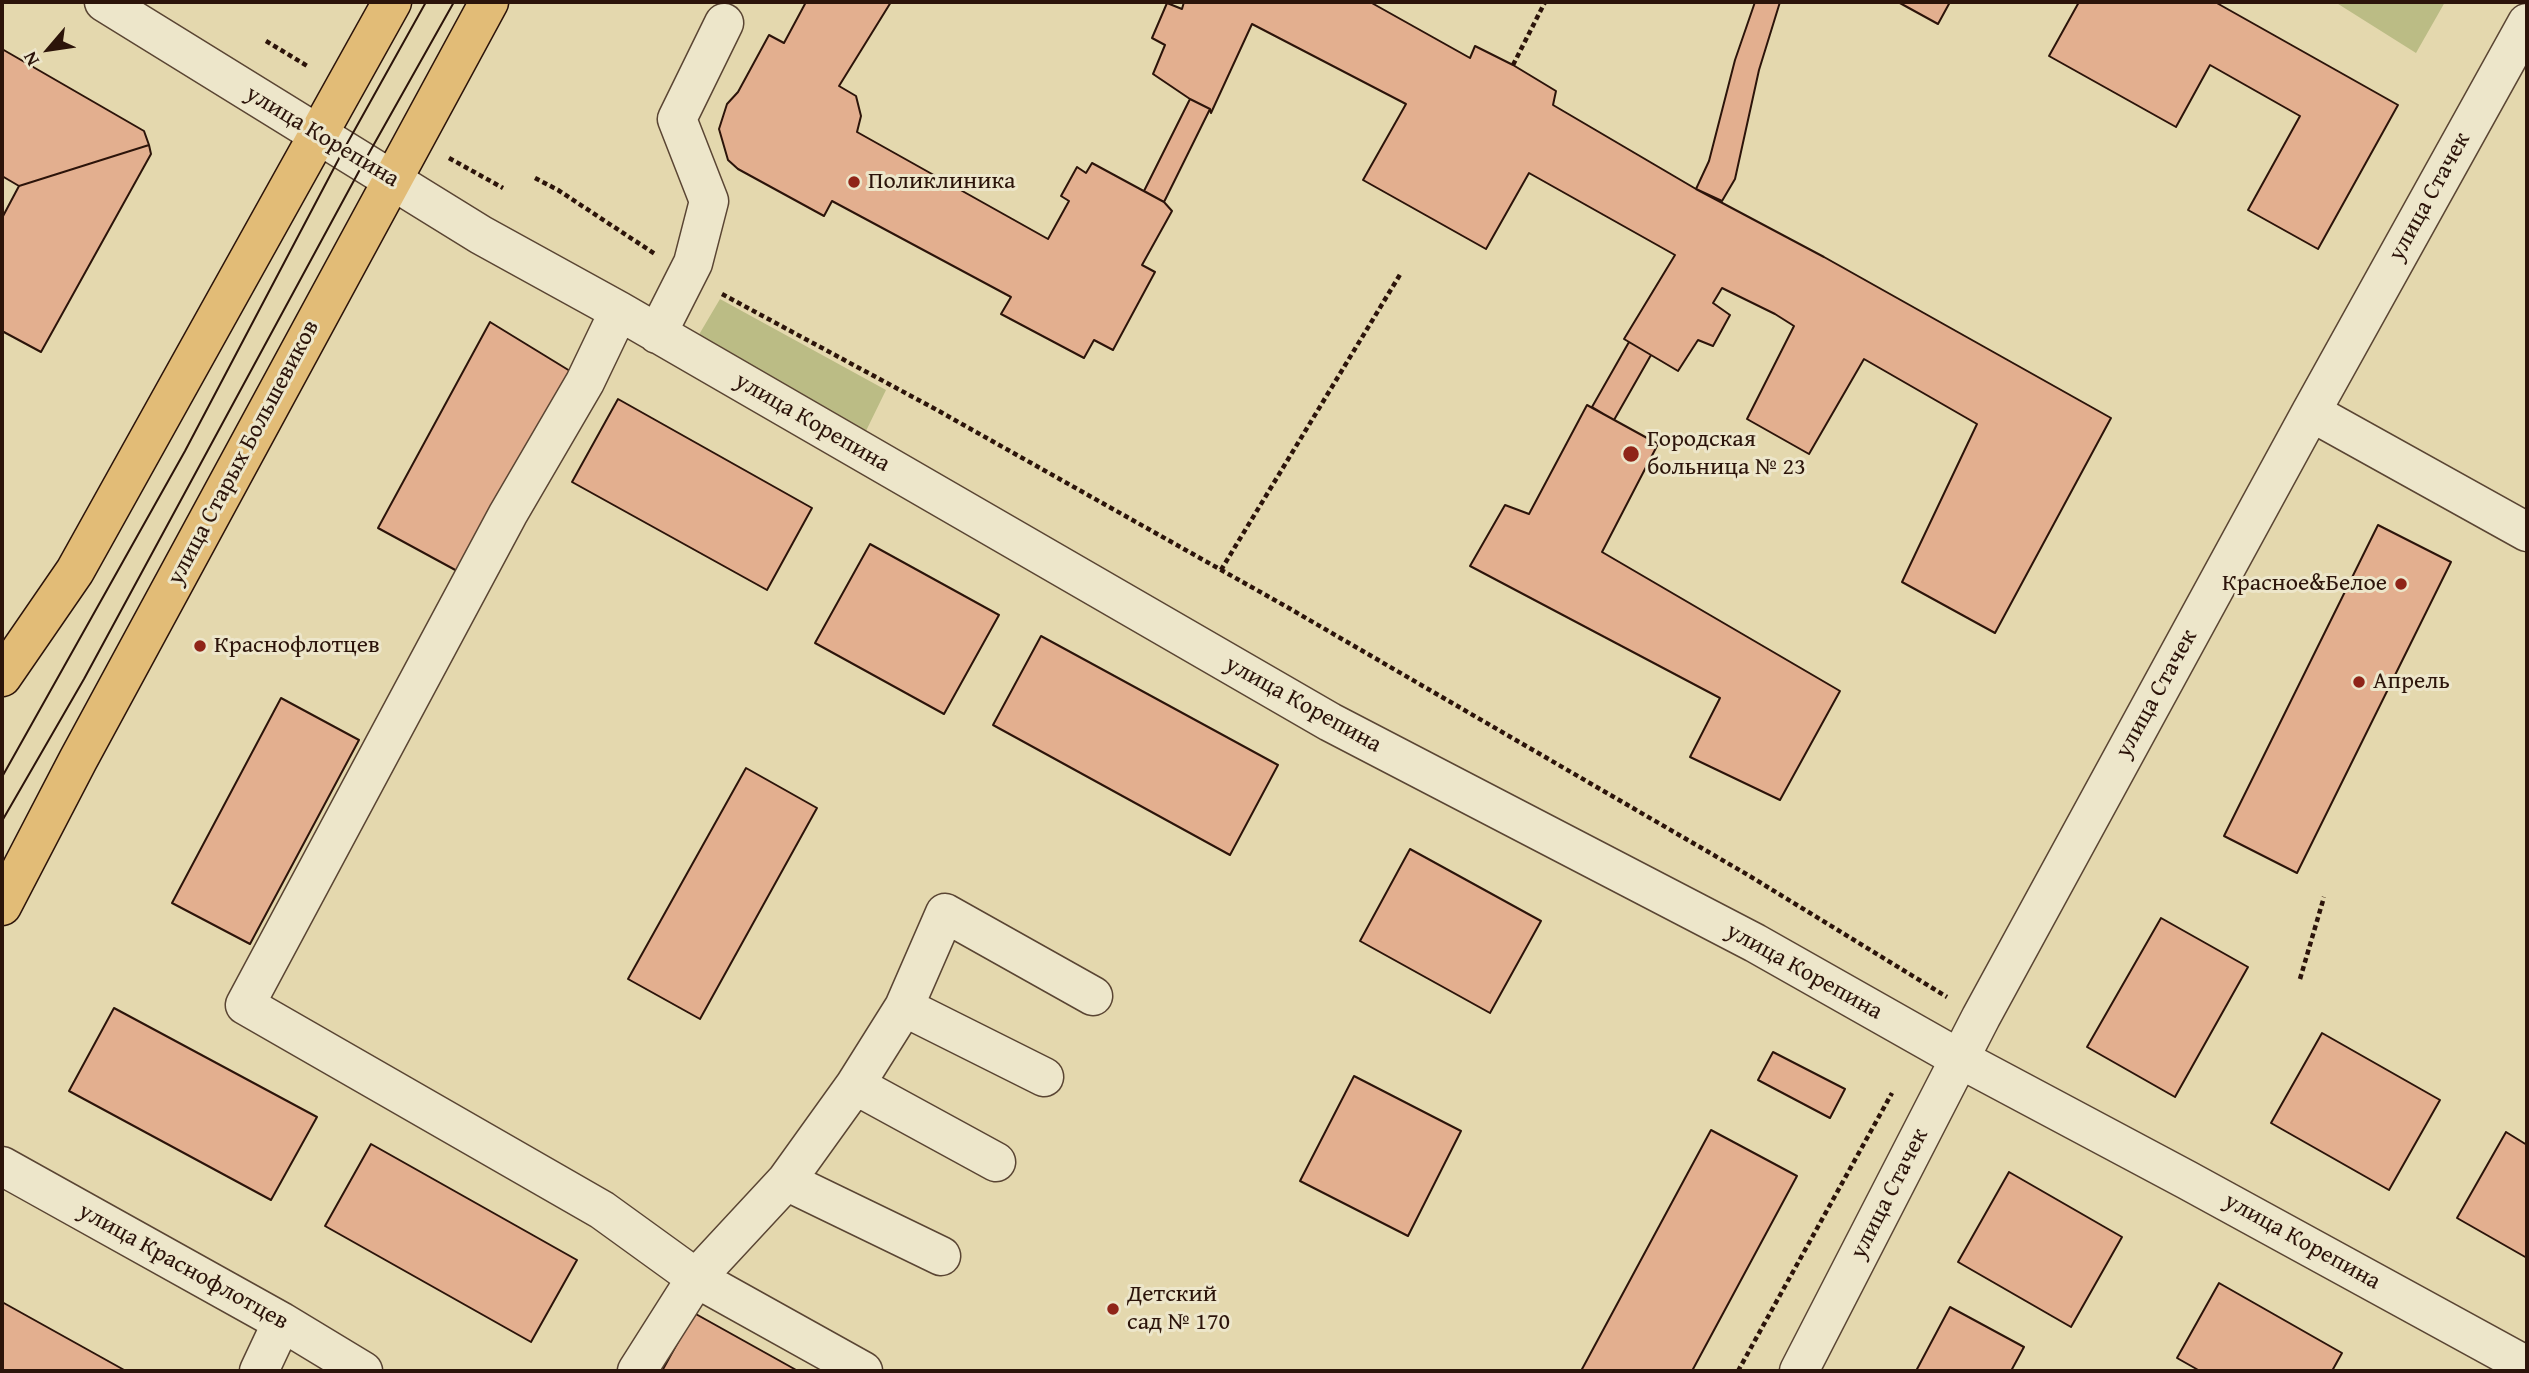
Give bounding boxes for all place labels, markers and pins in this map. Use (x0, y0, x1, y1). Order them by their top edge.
place label: Поликлиника (868, 168, 1015, 196)
marker: Поликлиника (846, 174, 862, 190)
place label: Городская больница № 23 (1647, 426, 1806, 482)
marker: Городская больница № 23 (1621, 444, 1641, 464)
place label: Красное&Белое (2222, 570, 2387, 598)
marker: Красное&Белое (2393, 576, 2409, 592)
place label: Краснофлотцев (214, 632, 380, 660)
marker: Краснофлотцев (192, 638, 208, 654)
place label: Апрель (2373, 668, 2450, 696)
marker: Апрель (2351, 674, 2367, 690)
place label: Детский сад № 170 (1127, 1281, 1230, 1337)
marker: Детский сад № 170 (1105, 1301, 1121, 1317)

